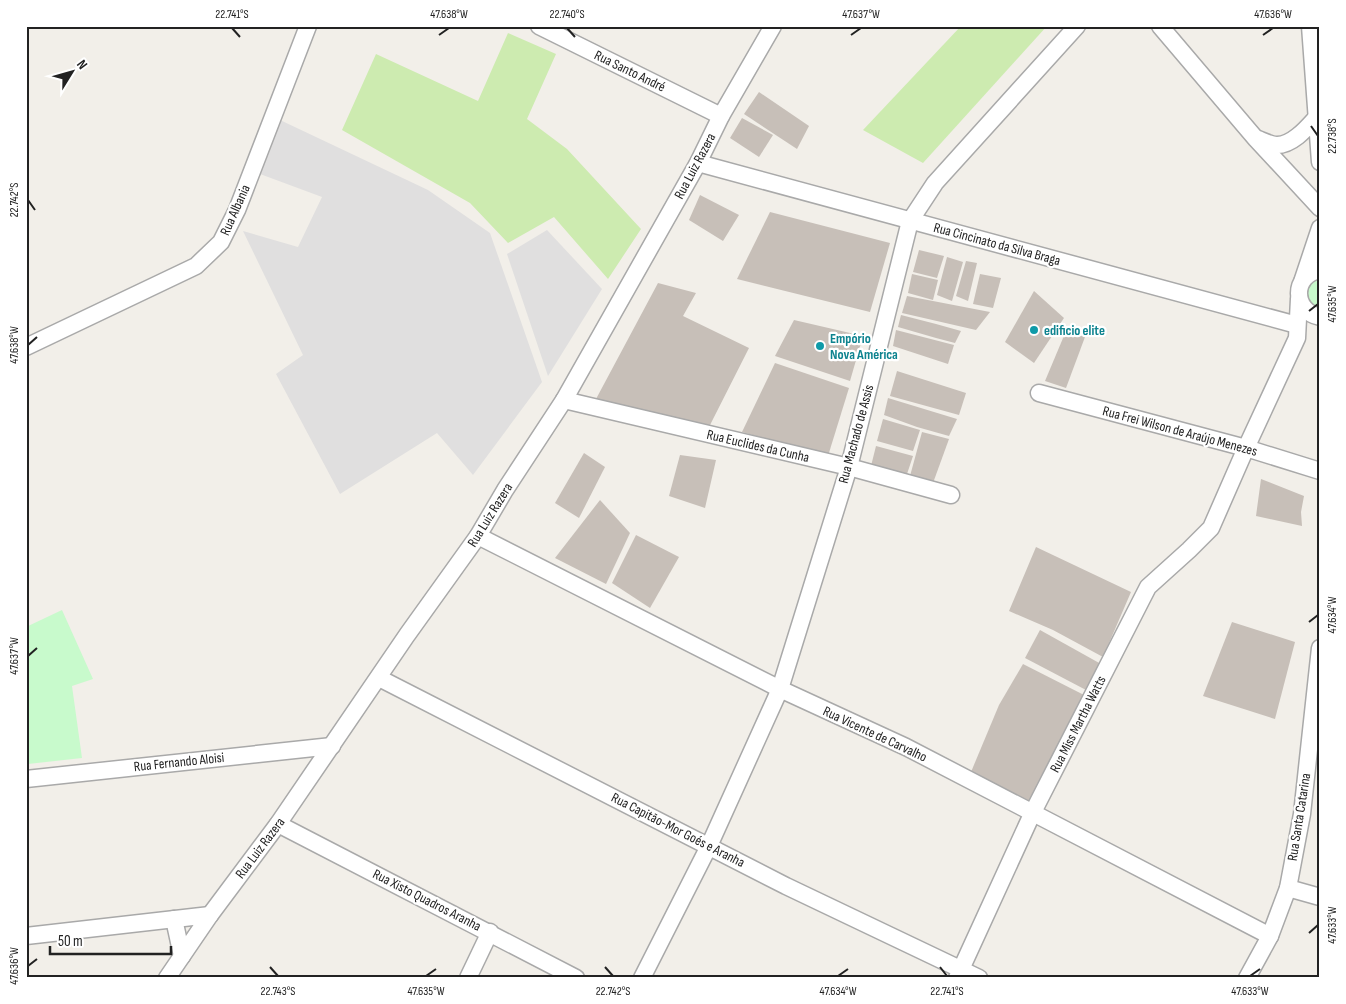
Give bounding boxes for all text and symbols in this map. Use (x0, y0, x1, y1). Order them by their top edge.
text: 22.741°S (215, 7, 249, 22)
text: 47.638°W (430, 7, 468, 22)
text: 22.740°S (549, 7, 585, 22)
text: 47.637°W (842, 7, 880, 22)
text: 47.636°W (1254, 7, 1292, 22)
street label: Rua Santo André (592, 46, 668, 96)
north arrow (48, 48, 98, 98)
text: N (73, 56, 91, 73)
text: 22.738°S (1325, 118, 1340, 154)
street label: Rua Luiz Razera (671, 130, 719, 202)
street label: Rua Albania (216, 182, 254, 238)
text: 22.742°S (7, 183, 22, 217)
street label: Rua Cincinato da Silva Braga (932, 219, 1062, 269)
text: 47.635°W (1325, 285, 1340, 323)
place label: edificio elite (1044, 322, 1105, 339)
marker: edificio elite (1028, 324, 1040, 336)
text: 47.638°W (7, 326, 22, 364)
place label: Empório Nova América (830, 330, 898, 363)
marker: Empório Nova América (814, 340, 826, 352)
street label: Rua Machado de Assis (835, 383, 877, 485)
street label: Rua Frei Wilson de Araújo Menezes (1101, 402, 1259, 460)
street label: Rua Euclides da Cunha (705, 426, 811, 466)
street label: Rua Luiz Razera (464, 480, 516, 550)
text: 47.634°W (1325, 596, 1340, 633)
text: 47.637°W (7, 637, 22, 675)
street label: Rua Miss Martha Watts (1046, 673, 1110, 775)
street label: Rua Vicente de Carvalho (820, 702, 930, 766)
street label: Rua Fernando Aloisi (133, 749, 225, 775)
street label: Rua Santa Catarina (1284, 772, 1314, 862)
street label: Rua Capitão-Mor Goés e Aranha (608, 789, 748, 871)
street label: Rua Luiz Razera (231, 814, 289, 882)
street label: Rua Xisto Quadros Aranha (370, 865, 484, 935)
text: 47.633°W (1325, 906, 1340, 944)
scale bar (50, 924, 171, 956)
text: 50 m (58, 932, 83, 951)
text: 47.636°W (7, 947, 22, 985)
text: 22.743°S (261, 984, 295, 999)
text: 47.635°W (407, 984, 445, 999)
text: 22.742°S (596, 984, 630, 999)
text: 47.634°W (820, 984, 857, 999)
text: 22.741°S (930, 984, 964, 999)
text: 47.633°W (1231, 984, 1269, 999)

